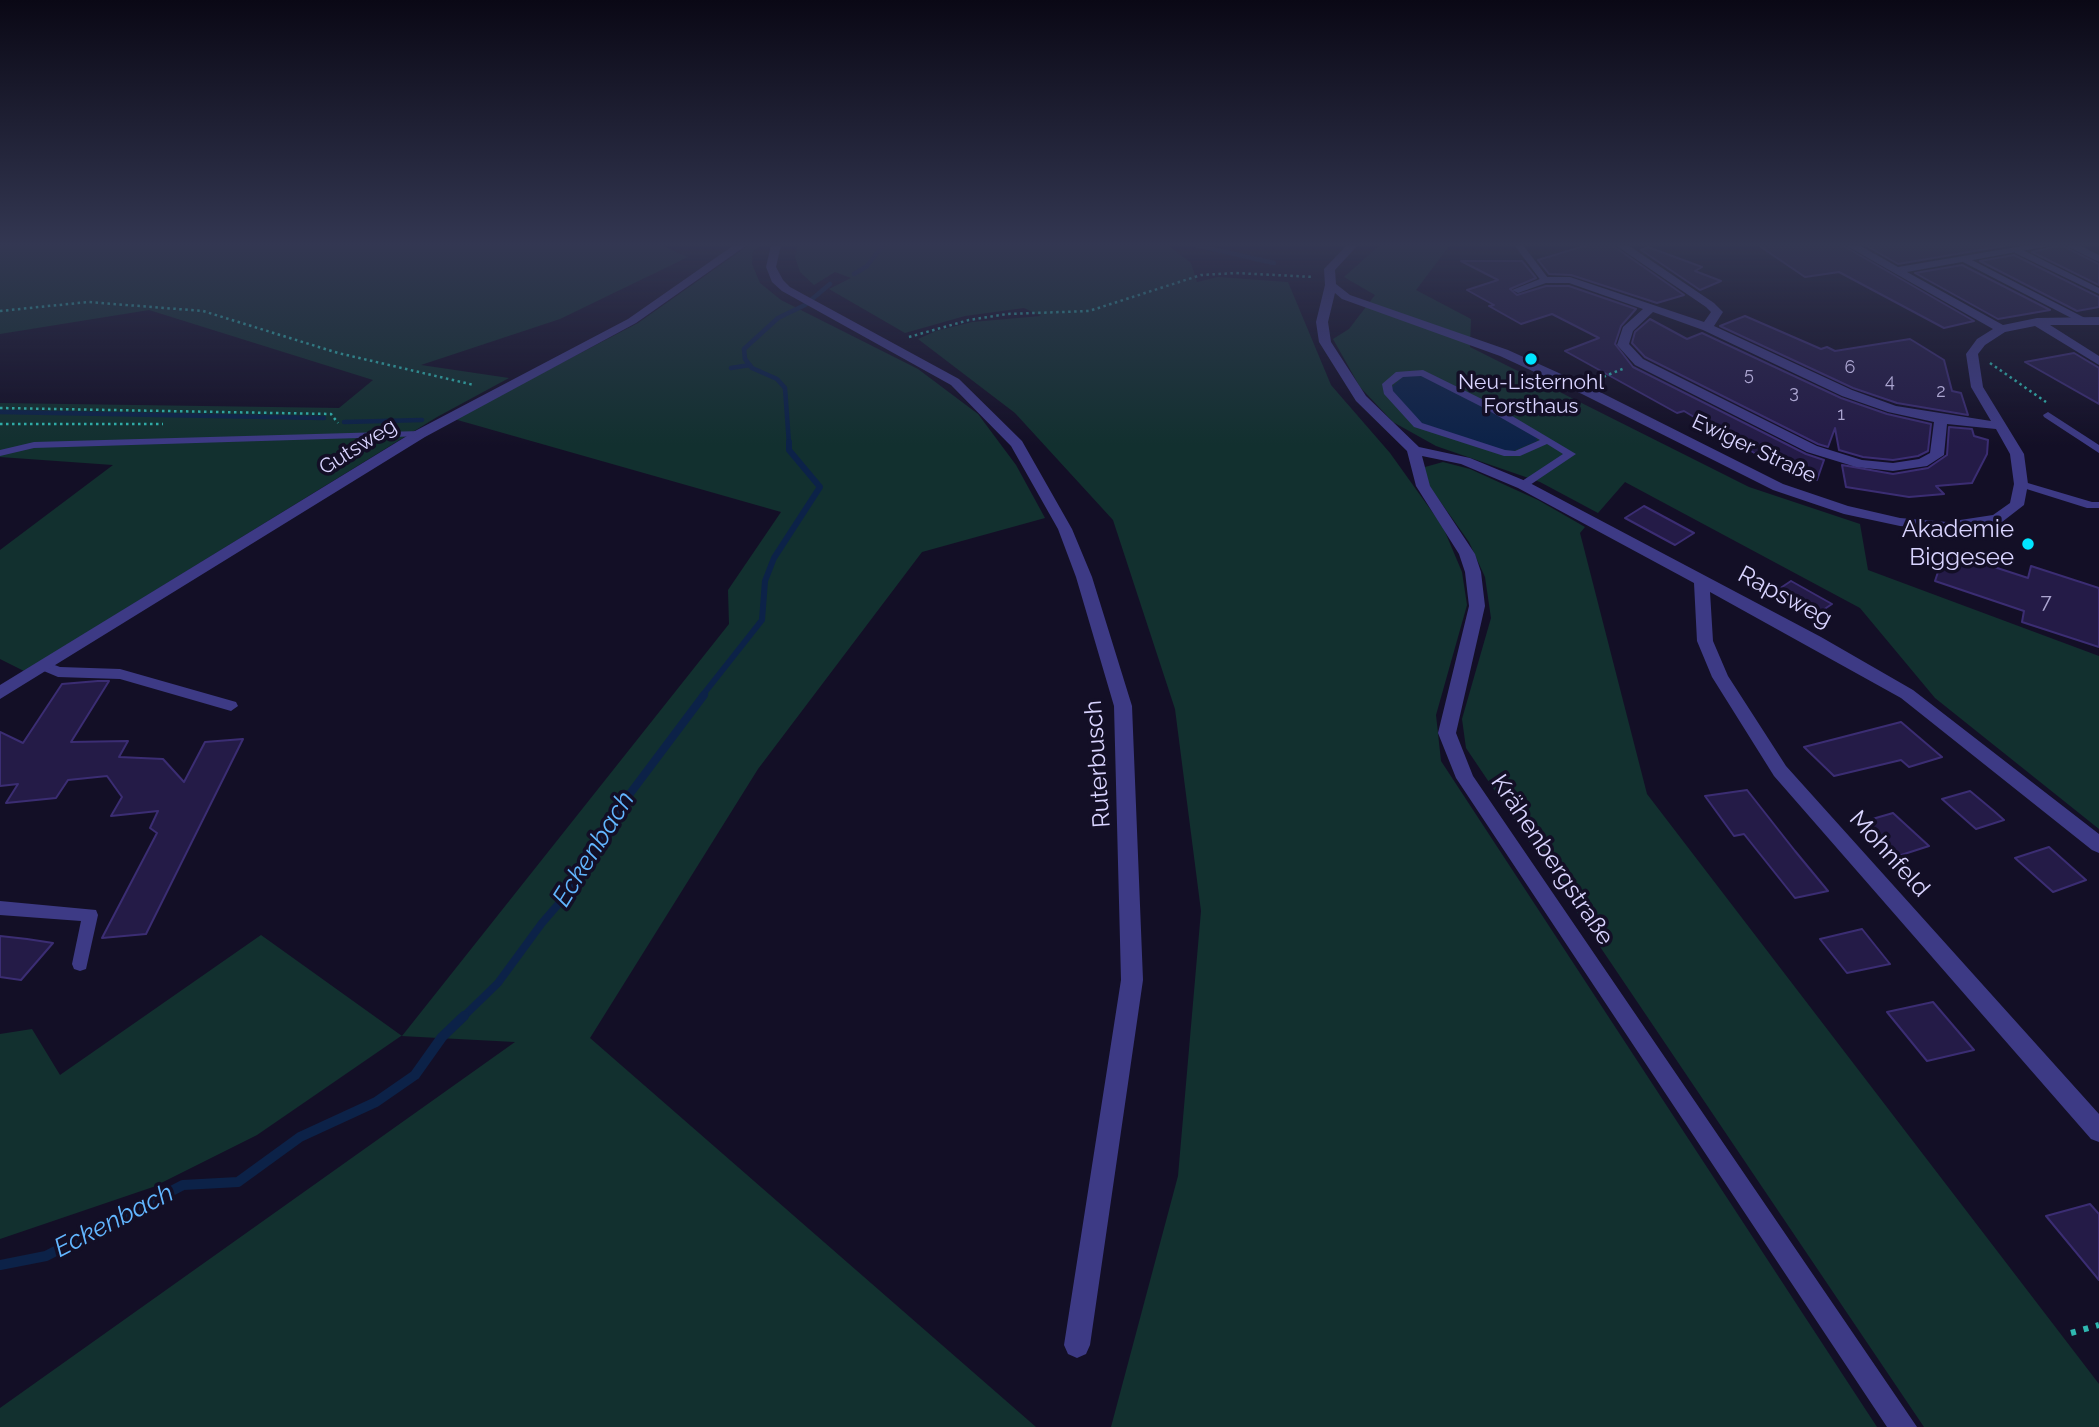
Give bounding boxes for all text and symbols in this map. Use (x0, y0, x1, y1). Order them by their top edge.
marker: Neu-Listernohl Forsthaus (1523, 351, 1539, 367)
house number: 6 (1845, 357, 1855, 379)
house number: 5 (1744, 364, 1754, 386)
place label: Neu-Listernohl Forsthaus (1458, 370, 1604, 420)
house number: 4 (1885, 371, 1895, 393)
house number: 2 (1936, 381, 1946, 403)
house number: 3 (1789, 382, 1799, 404)
house number: 1 (1837, 404, 1845, 426)
street label: Ewiger Straße (1688, 409, 1820, 489)
street label: Gutsweg (315, 413, 401, 481)
place label: Akademie Biggesee (1902, 516, 2014, 572)
marker: Akademie Biggesee (2020, 536, 2036, 552)
street label: Rapsweg (1733, 560, 1837, 634)
house number: 7 (2040, 589, 2052, 615)
street label: Ruterbusch (1079, 699, 1117, 829)
street label: Krähenbergstraße (1484, 769, 1620, 951)
water label: Eckenbach (546, 786, 642, 912)
street label: Mohnfeld (1843, 805, 1935, 903)
water label: Eckenbach (49, 1178, 179, 1264)

